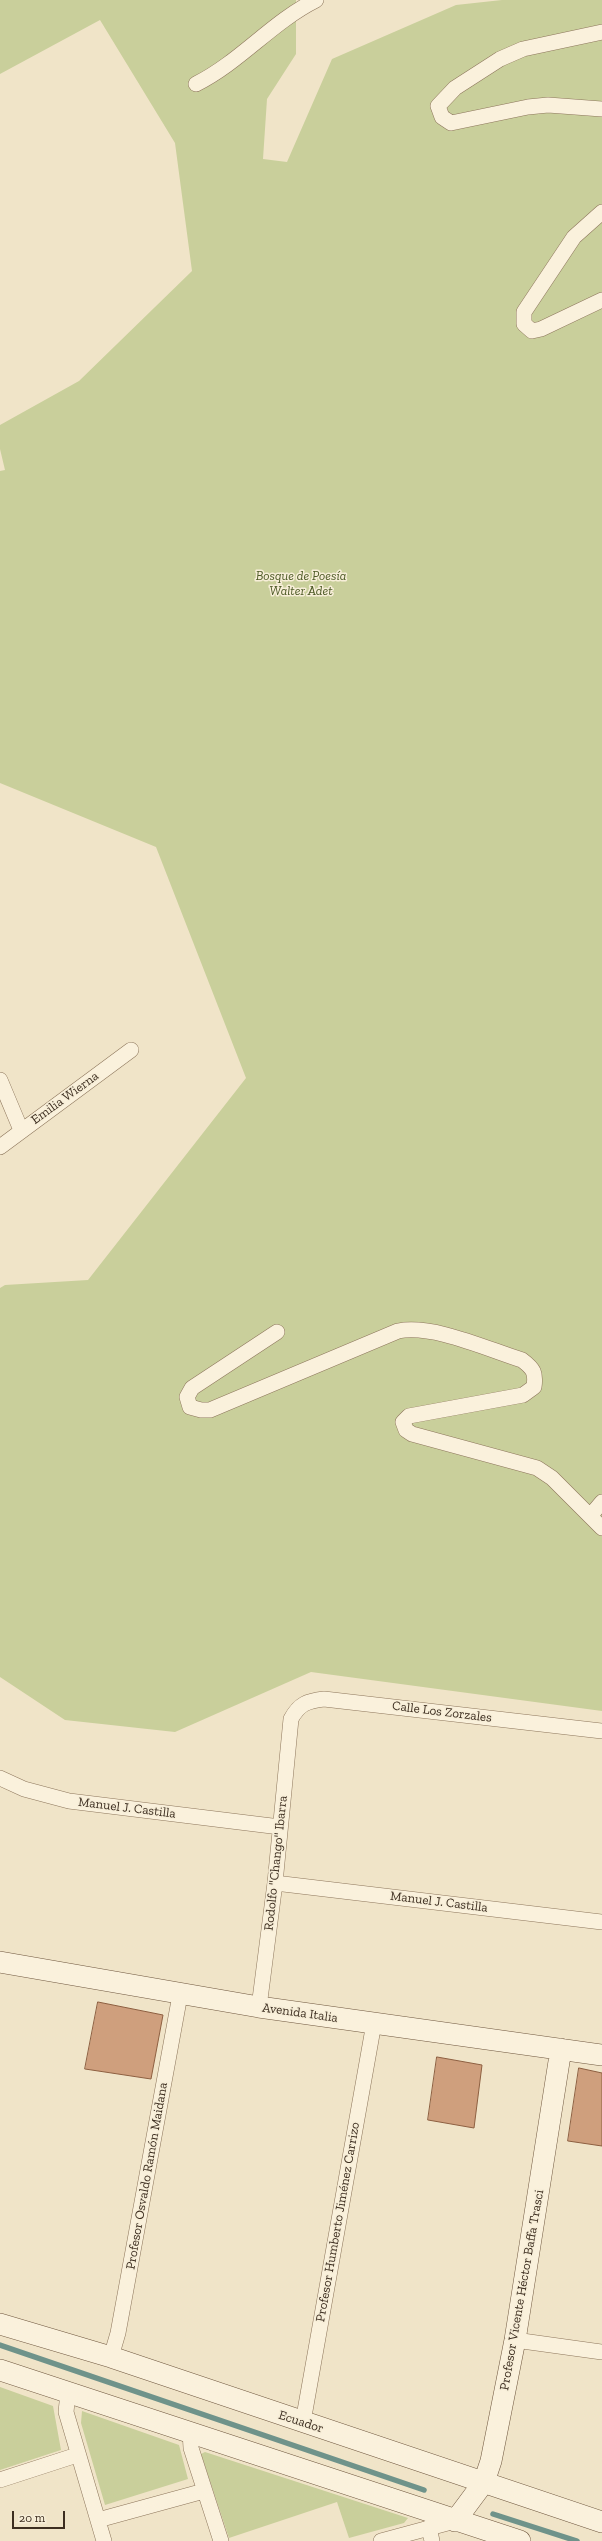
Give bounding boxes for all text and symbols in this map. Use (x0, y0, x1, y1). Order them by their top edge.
park label: Bosque de Poesía Walter Adet (256, 568, 346, 599)
street label: Emilia Wierna (28, 1068, 102, 1128)
street label: Calle Los Zorzales (391, 1698, 493, 1726)
street label: Manuel J. Castilla (77, 1794, 177, 1822)
street label: Rodolfo "Chango" Ibarra (261, 1795, 291, 1931)
street label: Manuel J. Castilla (389, 1888, 489, 1916)
street label: Avenida Italia (261, 2000, 339, 2026)
street label: Profesor Osvaldo Ramón Maidana (123, 2081, 171, 2271)
street label: Profesor Humberto Jiménez Carrizo (313, 2121, 363, 2323)
street label: Profesor Vicente Héctor Baffa Trasci (497, 2188, 547, 2392)
street label: Ecuador (276, 2407, 326, 2437)
scale bar (14, 2503, 67, 2529)
text: 20 m (19, 2511, 45, 2525)

